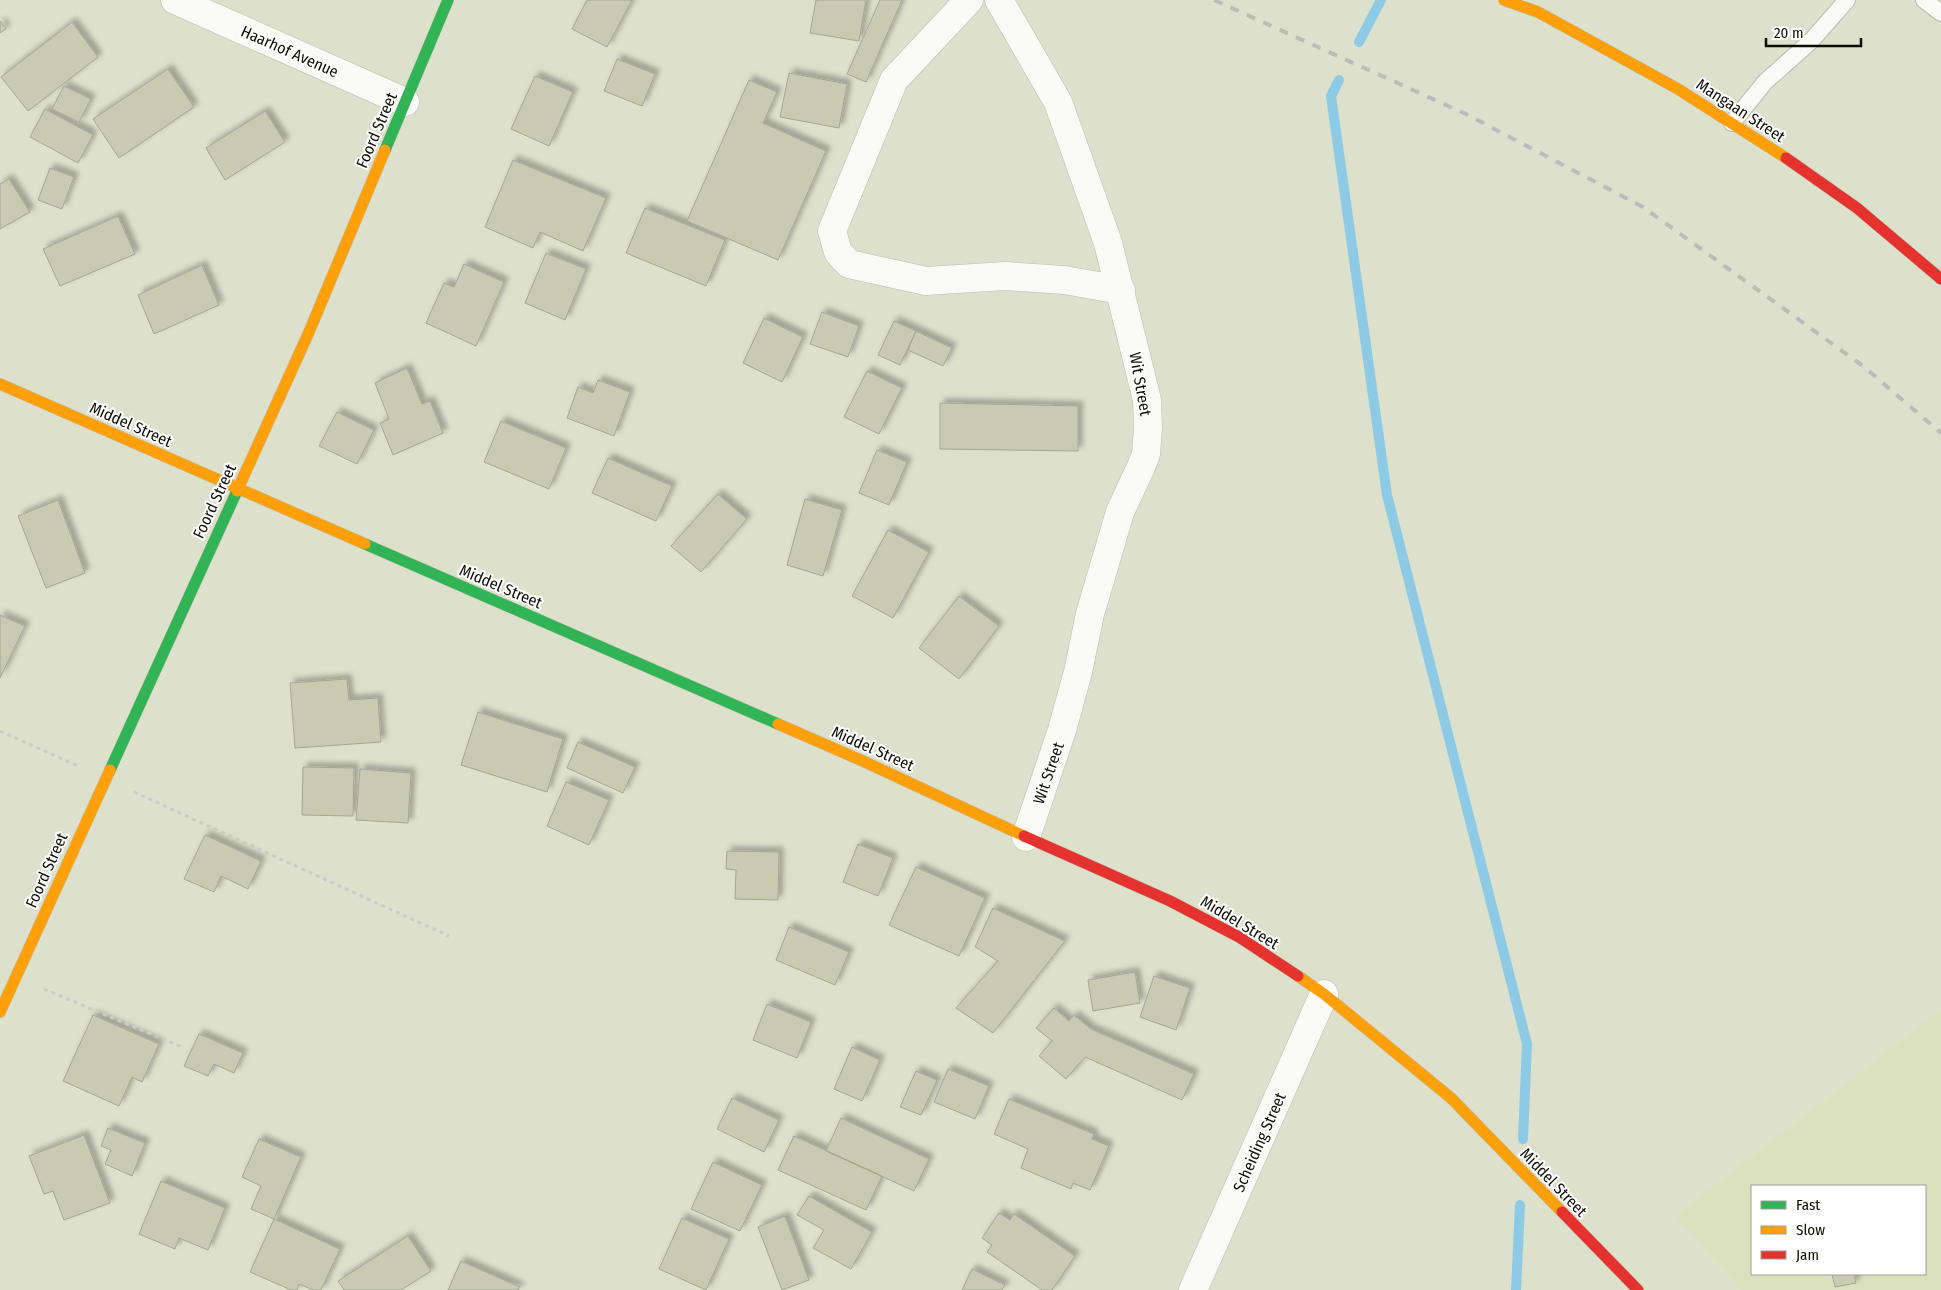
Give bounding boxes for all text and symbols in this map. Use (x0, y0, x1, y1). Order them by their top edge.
scale bar (1766, 15, 1861, 47)
street label: Haarhof Avenue (238, 22, 341, 81)
text: 20 m (1774, 24, 1804, 42)
street label: Mangaan Street (1693, 75, 1789, 147)
street label: Foord Street (352, 89, 401, 171)
street label: Wit Street (1126, 351, 1156, 418)
street label: Middel Street (87, 398, 175, 451)
street label: Foord Street (189, 460, 240, 542)
street label: Middel Street (457, 561, 546, 613)
street label: Middel Street (829, 722, 917, 775)
street label: Wit Street (1029, 739, 1068, 807)
street label: Foord Street (21, 829, 72, 911)
street label: Middel Street (1197, 892, 1283, 954)
street label: Scheiding Street (1229, 1089, 1290, 1195)
street label: Middel Street (1516, 1144, 1591, 1221)
legend (1751, 1185, 1926, 1275)
text: Fast (1796, 1196, 1820, 1214)
text: Slow (1796, 1221, 1825, 1239)
text: Jam (1796, 1246, 1819, 1264)

